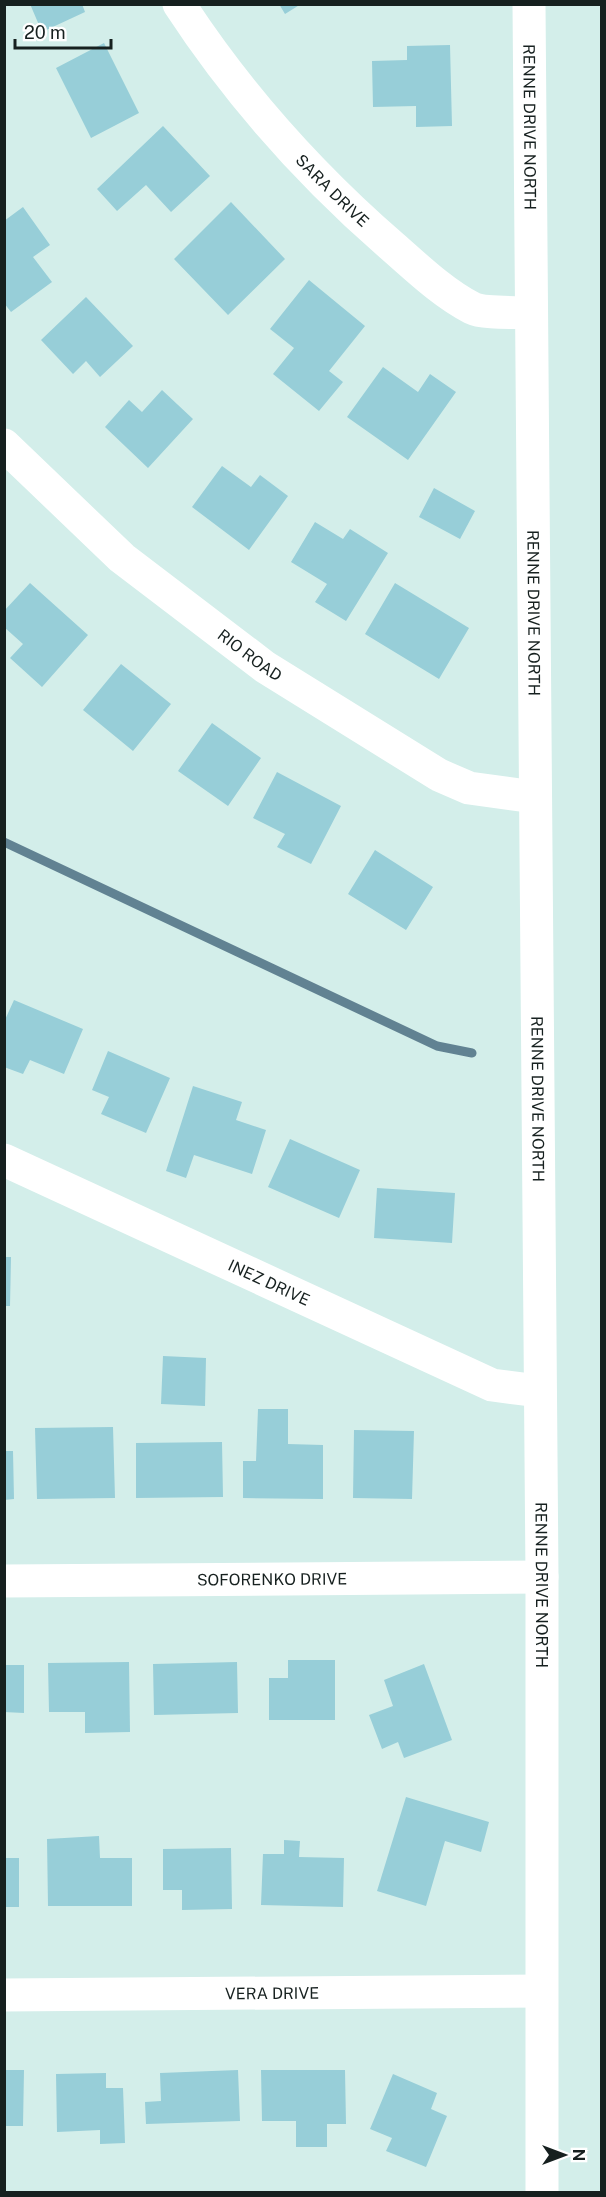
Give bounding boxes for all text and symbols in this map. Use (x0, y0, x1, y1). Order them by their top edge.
scale bar (15, 12, 111, 50)
text: 20 m (24, 22, 66, 43)
street label: RENNE DRIVE NORTH (520, 44, 540, 210)
street label: SARA DRIVE (292, 150, 373, 231)
street label: RENNE DRIVE NORTH (524, 530, 544, 696)
street label: RIO ROAD (214, 625, 286, 685)
street label: RENNE DRIVE NORTH (528, 1016, 548, 1182)
street label: INEZ DRIVE (225, 1255, 313, 1309)
street label: RENNE DRIVE NORTH (532, 1502, 552, 1668)
street label: SOFORENKO DRIVE (197, 1569, 347, 1589)
street label: VERA DRIVE (225, 1983, 319, 2003)
north arrow (534, 2125, 594, 2185)
text: N (569, 2149, 588, 2161)

